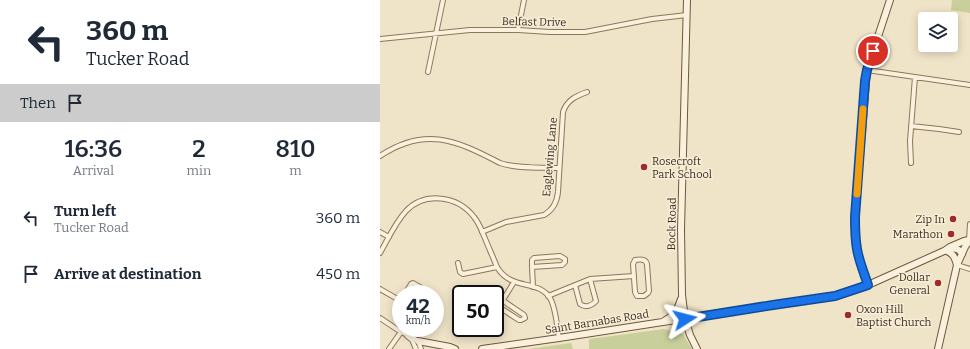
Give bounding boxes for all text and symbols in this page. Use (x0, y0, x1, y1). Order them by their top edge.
map controls (918, 12, 958, 52)
button: layers (918, 12, 958, 52)
text: 360 m (86, 14, 168, 47)
street label: Belfast Drive (502, 15, 566, 29)
icon: left (20, 16, 72, 68)
pin (856, 34, 890, 68)
icon: arrive (862, 40, 884, 62)
text: Tucker Road (86, 48, 190, 70)
icon: arrive (64, 92, 86, 114)
text: Then (20, 94, 56, 112)
street label: Eaglewing Lane (540, 117, 560, 197)
text: 16:36 (64, 135, 122, 163)
text: 2 (192, 135, 206, 163)
text: 810 (276, 135, 315, 163)
place label: Rosecroft Park School (652, 155, 712, 181)
marker: Rosecroft Park School (639, 162, 649, 172)
text: Arrival (73, 163, 114, 178)
text: min (187, 163, 211, 178)
text: m (289, 163, 302, 178)
street label: Bock Road (665, 197, 679, 251)
text: Turn left (54, 202, 116, 220)
icon: left (20, 207, 42, 229)
text: 360 m (316, 209, 360, 227)
place label: Zip In (915, 213, 945, 226)
marker: Zip In (948, 214, 958, 224)
text: Tucker Road (54, 220, 129, 235)
place label: Marathon (893, 228, 943, 241)
marker: Marathon (946, 229, 956, 239)
icon: arrive (20, 263, 42, 285)
text: Arrive at destination (54, 265, 201, 283)
text: 450 m (316, 265, 360, 283)
place label: Dollar General (889, 271, 930, 297)
marker: Dollar General (933, 278, 943, 288)
speed limit sign: 50 (452, 285, 504, 337)
text: 42 (406, 294, 430, 318)
position arrow (664, 298, 706, 340)
place label: Oxon Hill Baptist Church (856, 303, 932, 329)
street label: Saint Barnabas Road (544, 307, 650, 337)
marker: Oxon Hill Baptist Church (843, 310, 853, 320)
text: km/h (406, 315, 430, 327)

